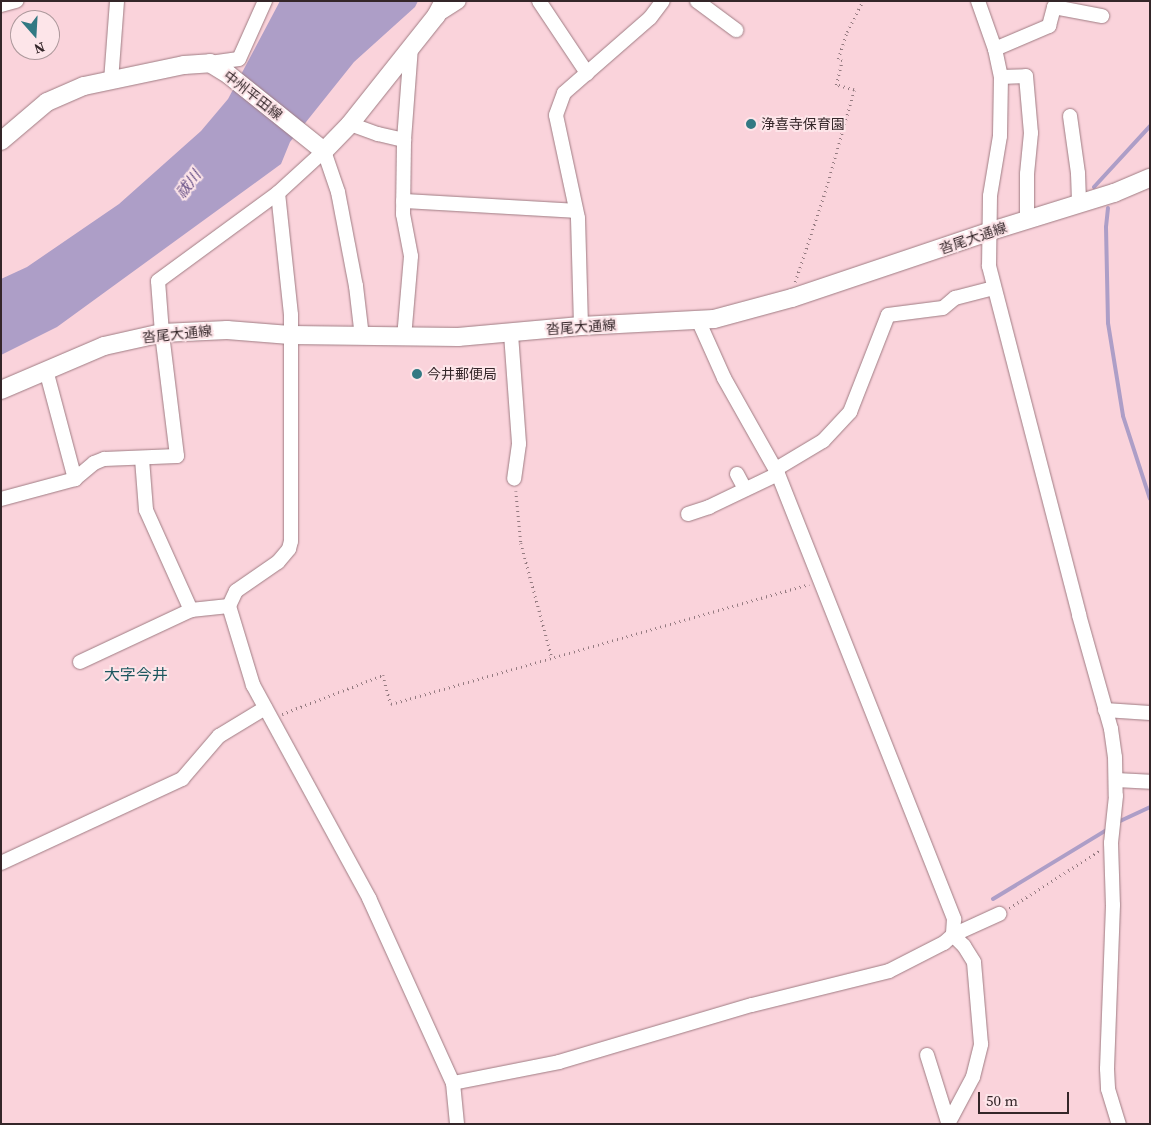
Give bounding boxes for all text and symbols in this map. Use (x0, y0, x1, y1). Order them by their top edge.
north arrow (10, 10, 60, 60)
text: N (31, 37, 48, 59)
street label: 中州平田線 (220, 67, 286, 123)
place label: 浄喜寺保育園 (761, 116, 845, 132)
marker: 浄喜寺保育園 (745, 118, 757, 130)
water label: 祓川 (172, 167, 204, 201)
street label: 沓尾大通線 (937, 219, 1009, 257)
street label: 沓尾大通線 (545, 316, 617, 338)
street label: 沓尾大通線 (141, 322, 213, 346)
place label: 今井郵便局 (427, 366, 497, 382)
marker: 今井郵便局 (411, 368, 423, 380)
district label: 大字今井 (104, 664, 168, 684)
scale bar (981, 1082, 1072, 1114)
text: 50 m (986, 1090, 1018, 1111)

